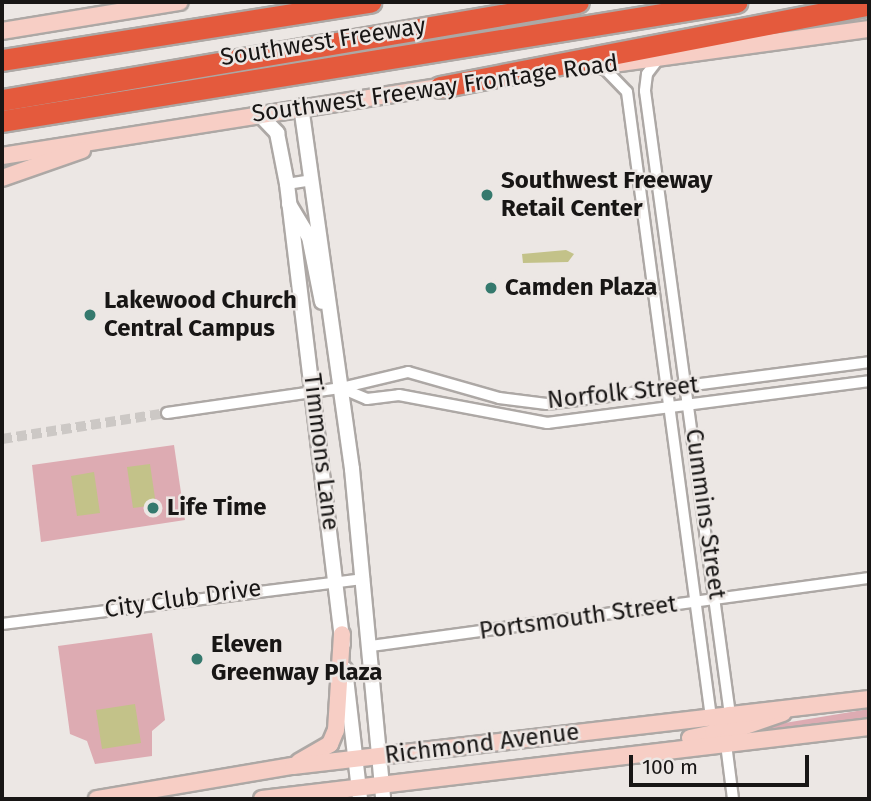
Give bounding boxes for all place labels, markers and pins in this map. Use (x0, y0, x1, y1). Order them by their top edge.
place label: Southwest Freeway Retail Center (501, 167, 712, 223)
marker: Southwest Freeway Retail Center (479, 187, 495, 203)
place label: Camden Plaza (505, 274, 657, 302)
marker: Camden Plaza (483, 280, 499, 296)
place label: Lakewood Church Central Campus (104, 287, 297, 343)
marker: Lakewood Church Central Campus (82, 307, 98, 323)
place label: Life Time (167, 494, 267, 522)
marker: Life Time (145, 500, 161, 516)
place label: Eleven Greenway Plaza (211, 631, 382, 687)
marker: Eleven Greenway Plaza (189, 651, 205, 667)

